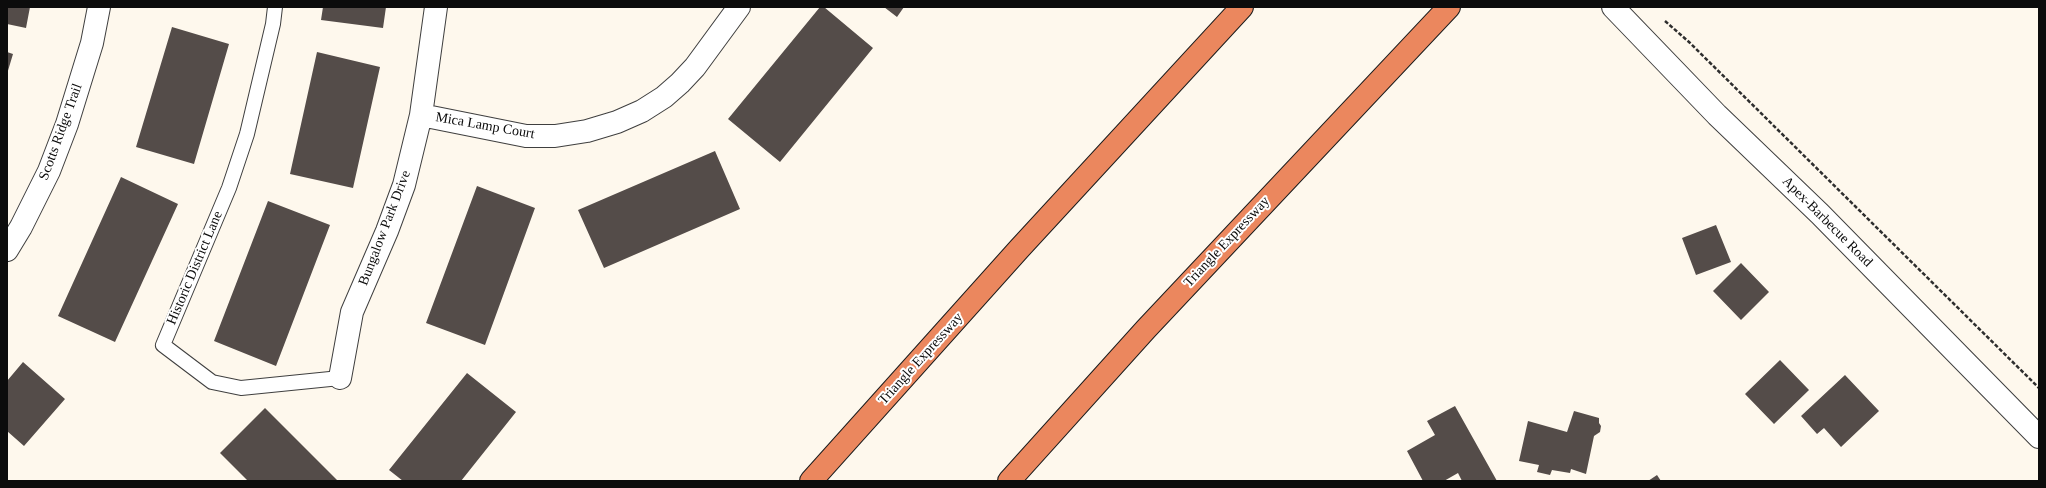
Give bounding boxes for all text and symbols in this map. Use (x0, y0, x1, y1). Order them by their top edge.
street label: Scotts Ridge Trail (36, 81, 86, 183)
street label: Mica Lamp Court (434, 109, 536, 143)
street label: Bungalow Park Drive (355, 168, 415, 288)
street label: Apex-Barbecue Road (1778, 173, 1876, 271)
street label: Triangle Expressway (1181, 193, 1273, 291)
street label: Historic District Lane (163, 209, 227, 327)
street label: Triangle Expressway (875, 310, 967, 408)

